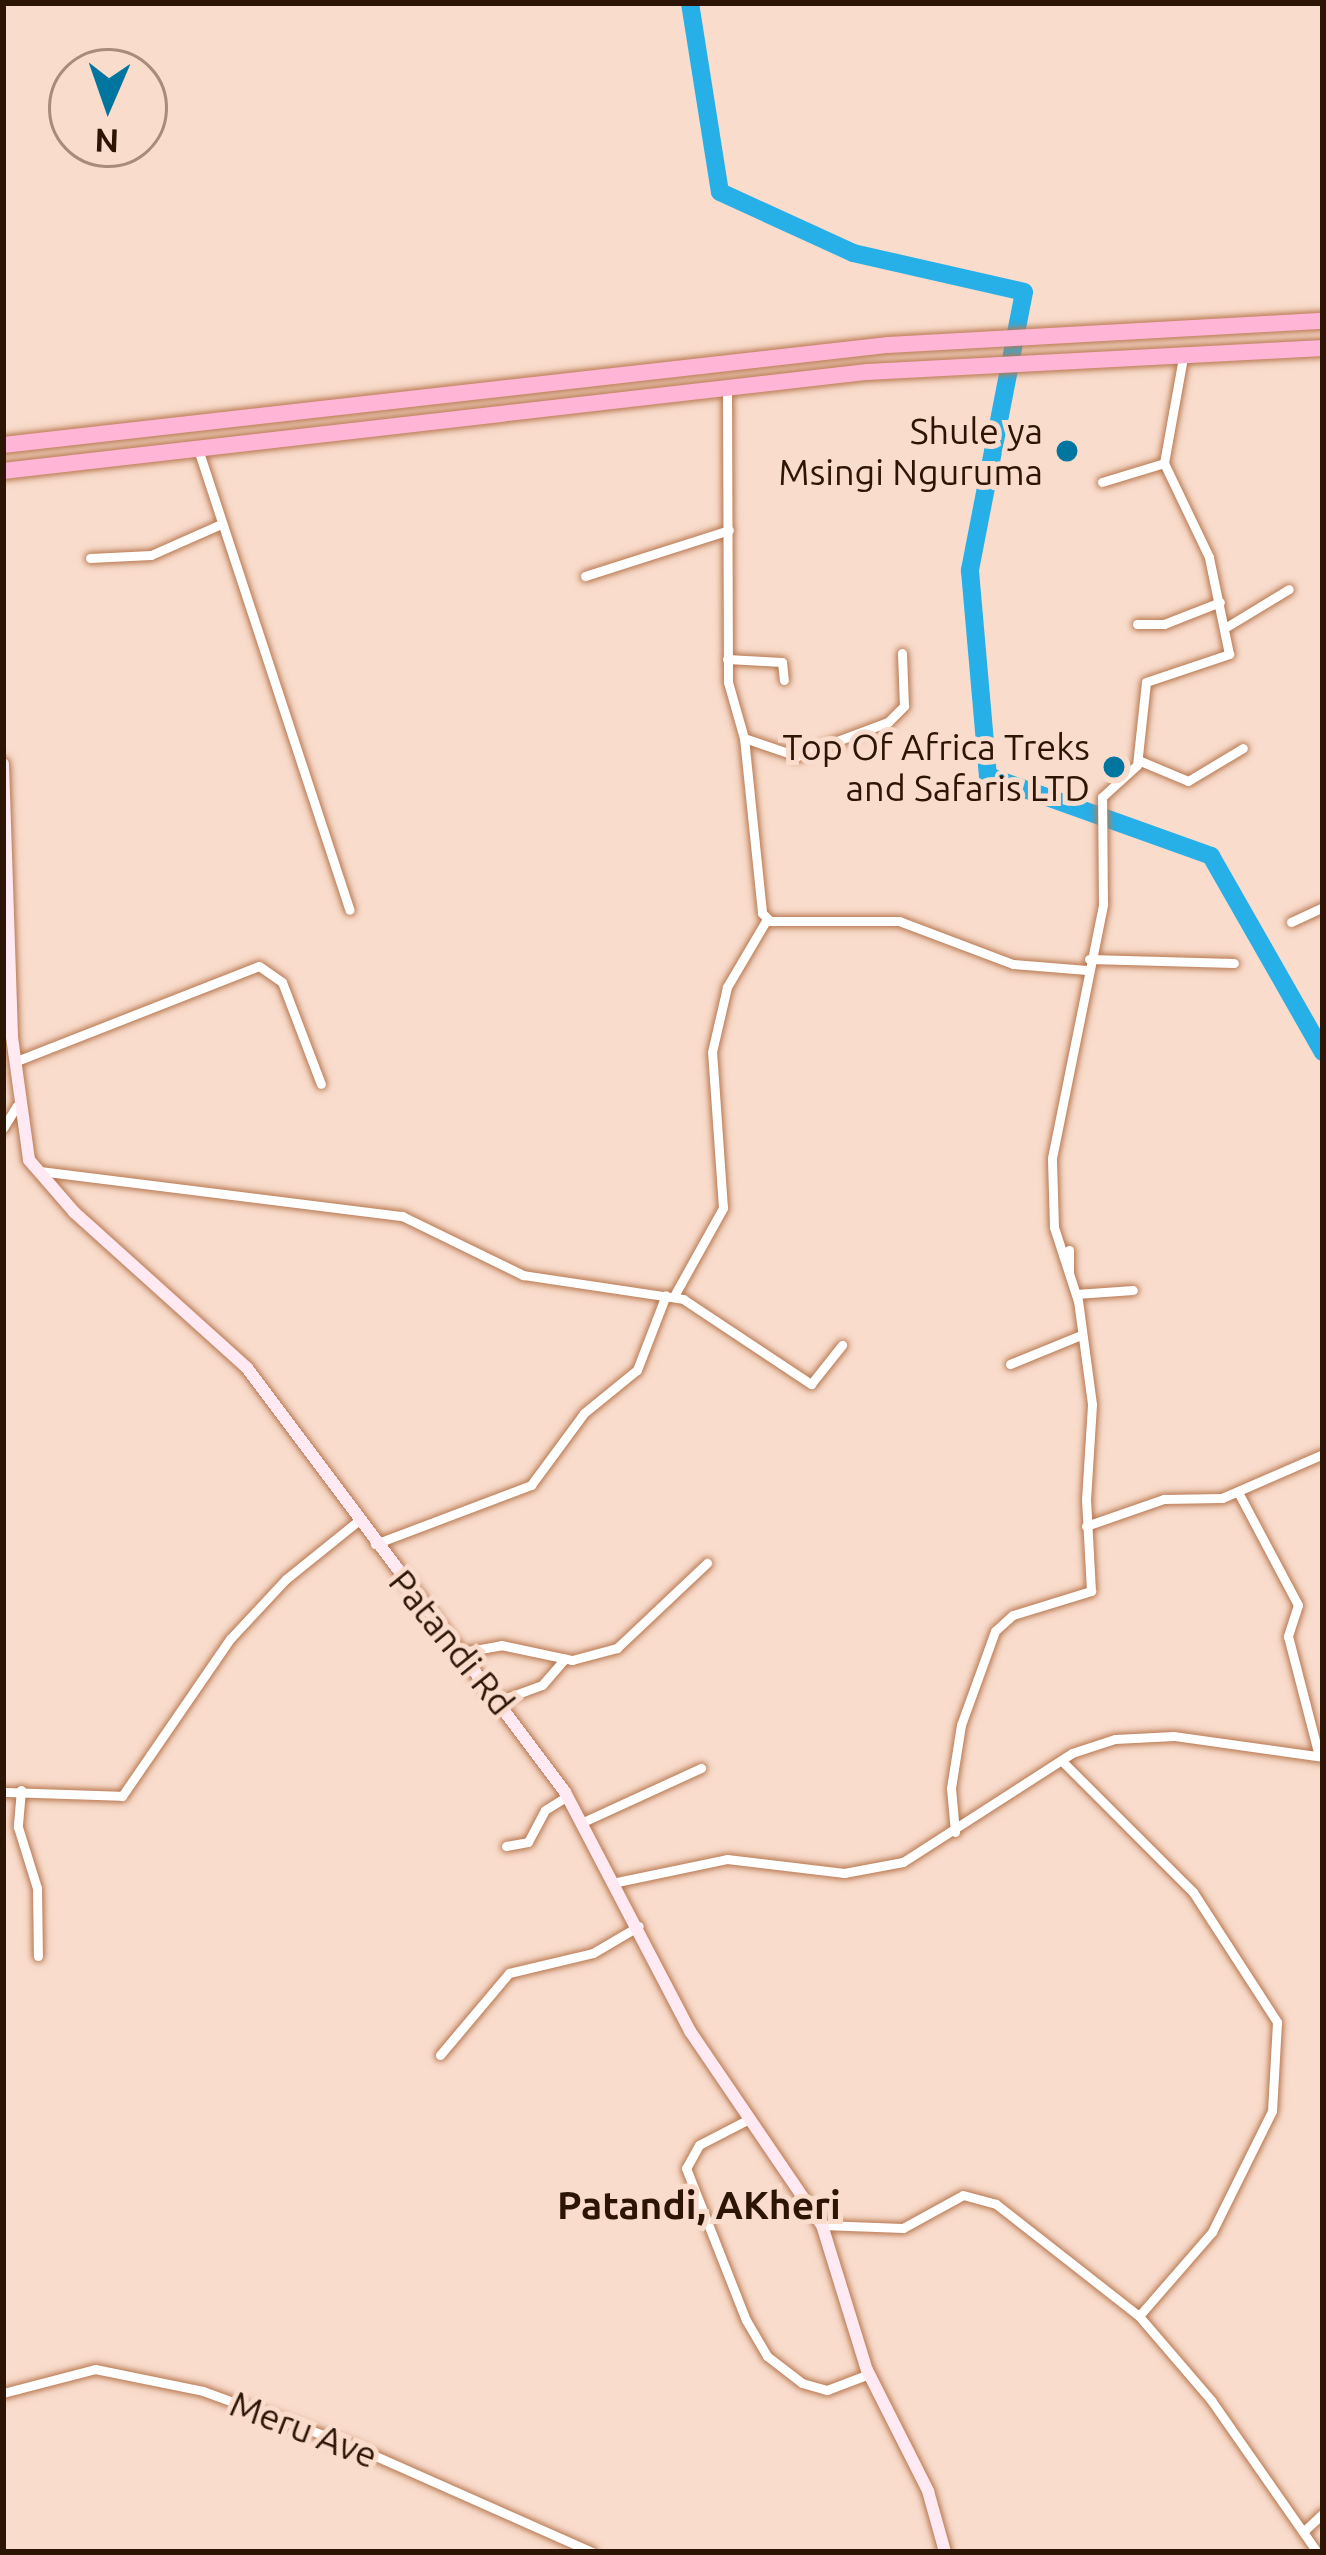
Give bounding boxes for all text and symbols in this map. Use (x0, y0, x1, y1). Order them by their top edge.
north arrow (48, 48, 168, 168)
text: N (94, 123, 120, 160)
place label: Shule ya Msingi Nguruma (778, 408, 1043, 493)
marker: Shule ya Msingi Nguruma (1054, 438, 1080, 464)
place label: Top Of Africa Treks and Safaris LTD (782, 724, 1090, 809)
marker: Top Of Africa Treks and Safaris LTD (1101, 754, 1127, 780)
street label: Patandi Rd (380, 1561, 524, 1723)
district label: Patandi, AKheri (557, 2182, 841, 2228)
street label: Meru Ave (224, 2381, 384, 2477)

